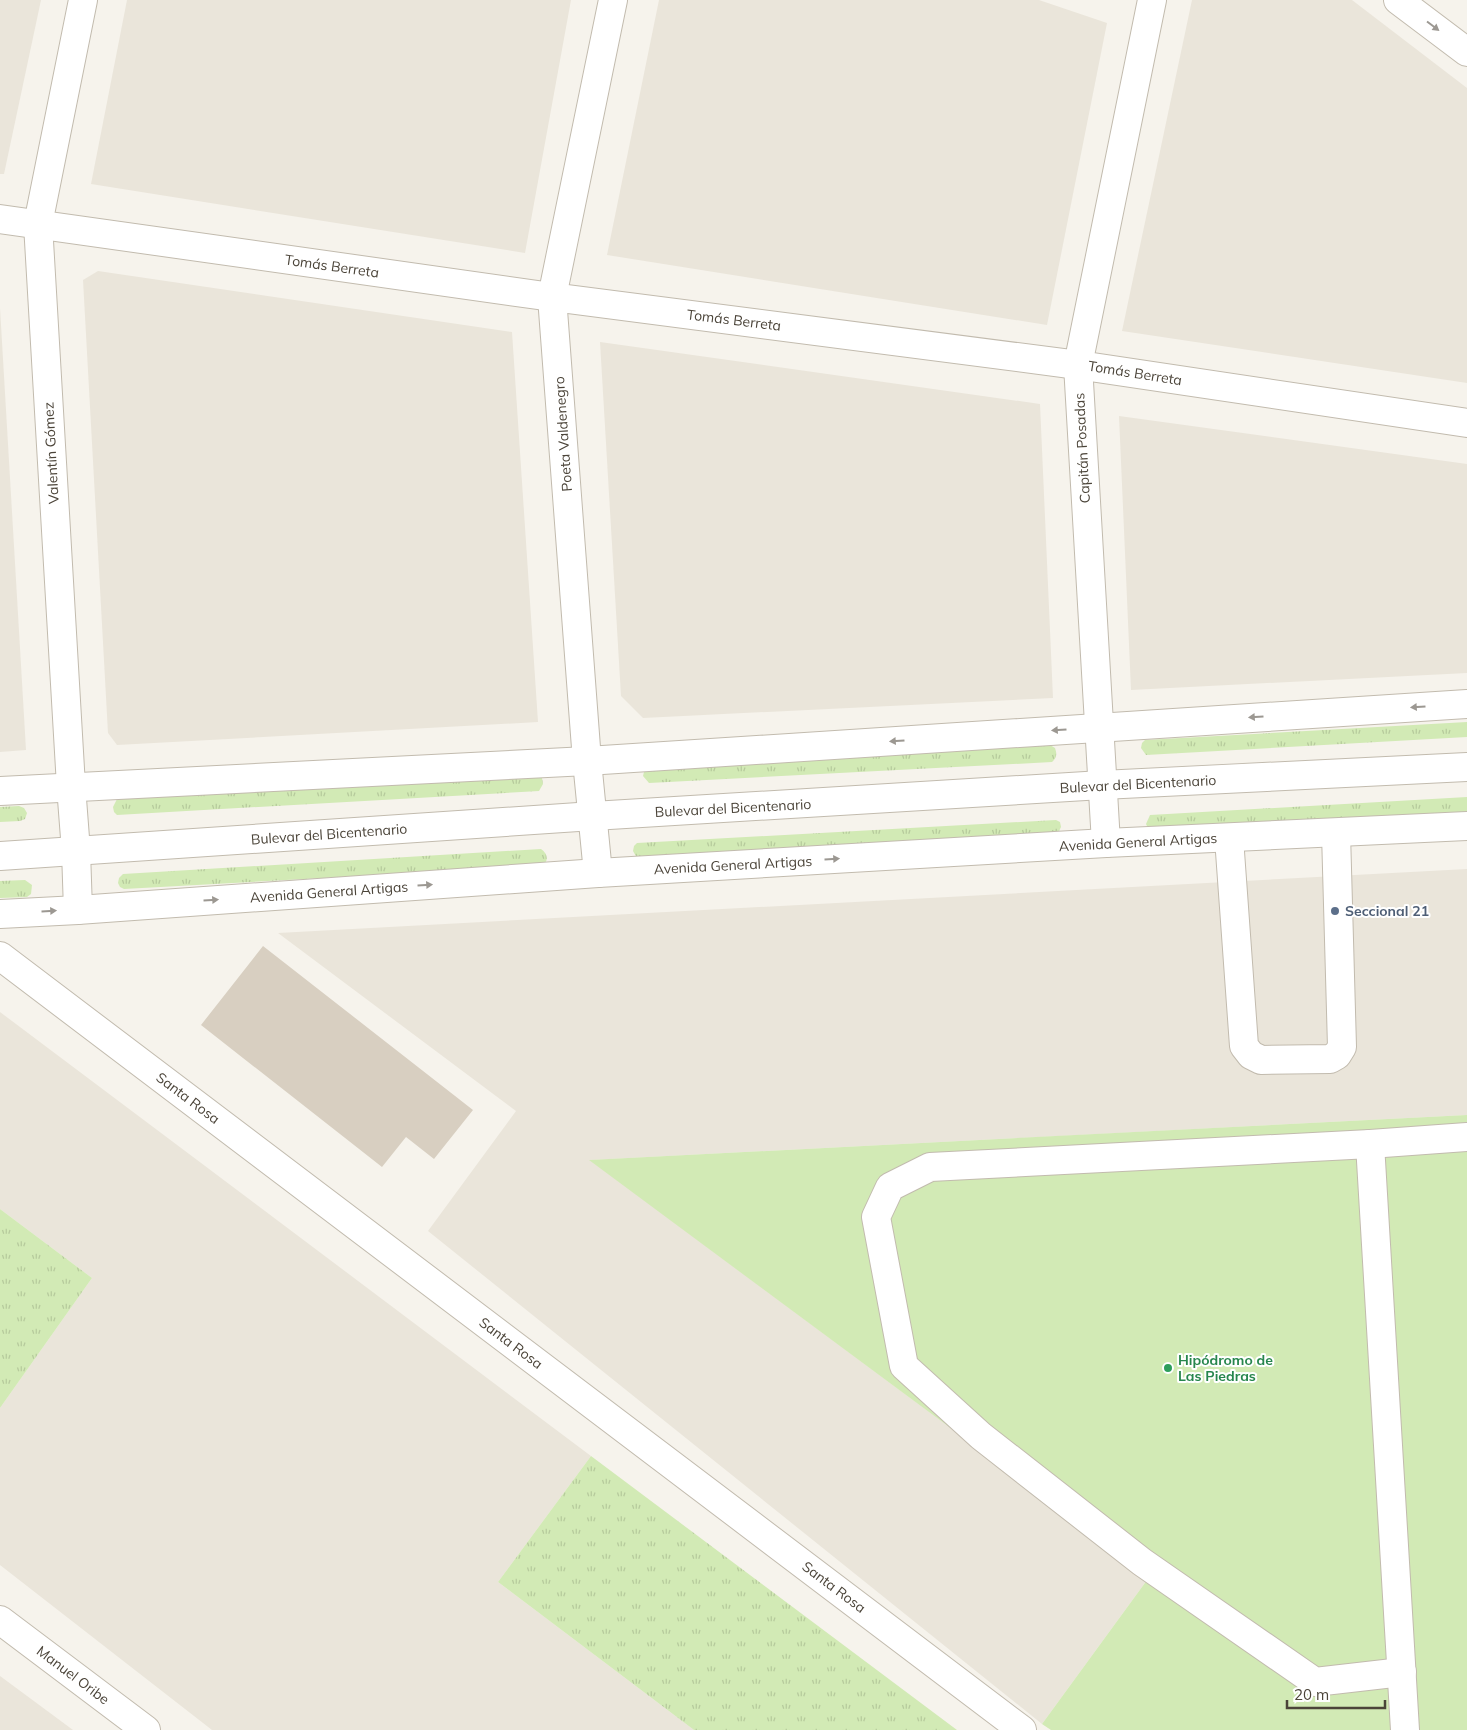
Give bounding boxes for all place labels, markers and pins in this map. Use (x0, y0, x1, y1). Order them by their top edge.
place label: Seccional 21 (1345, 902, 1429, 920)
marker: Seccional 21 (1329, 905, 1341, 917)
place label: Hipódromo de Las Piedras (1178, 1351, 1273, 1385)
marker: Hipódromo de Las Piedras (1162, 1362, 1174, 1374)

